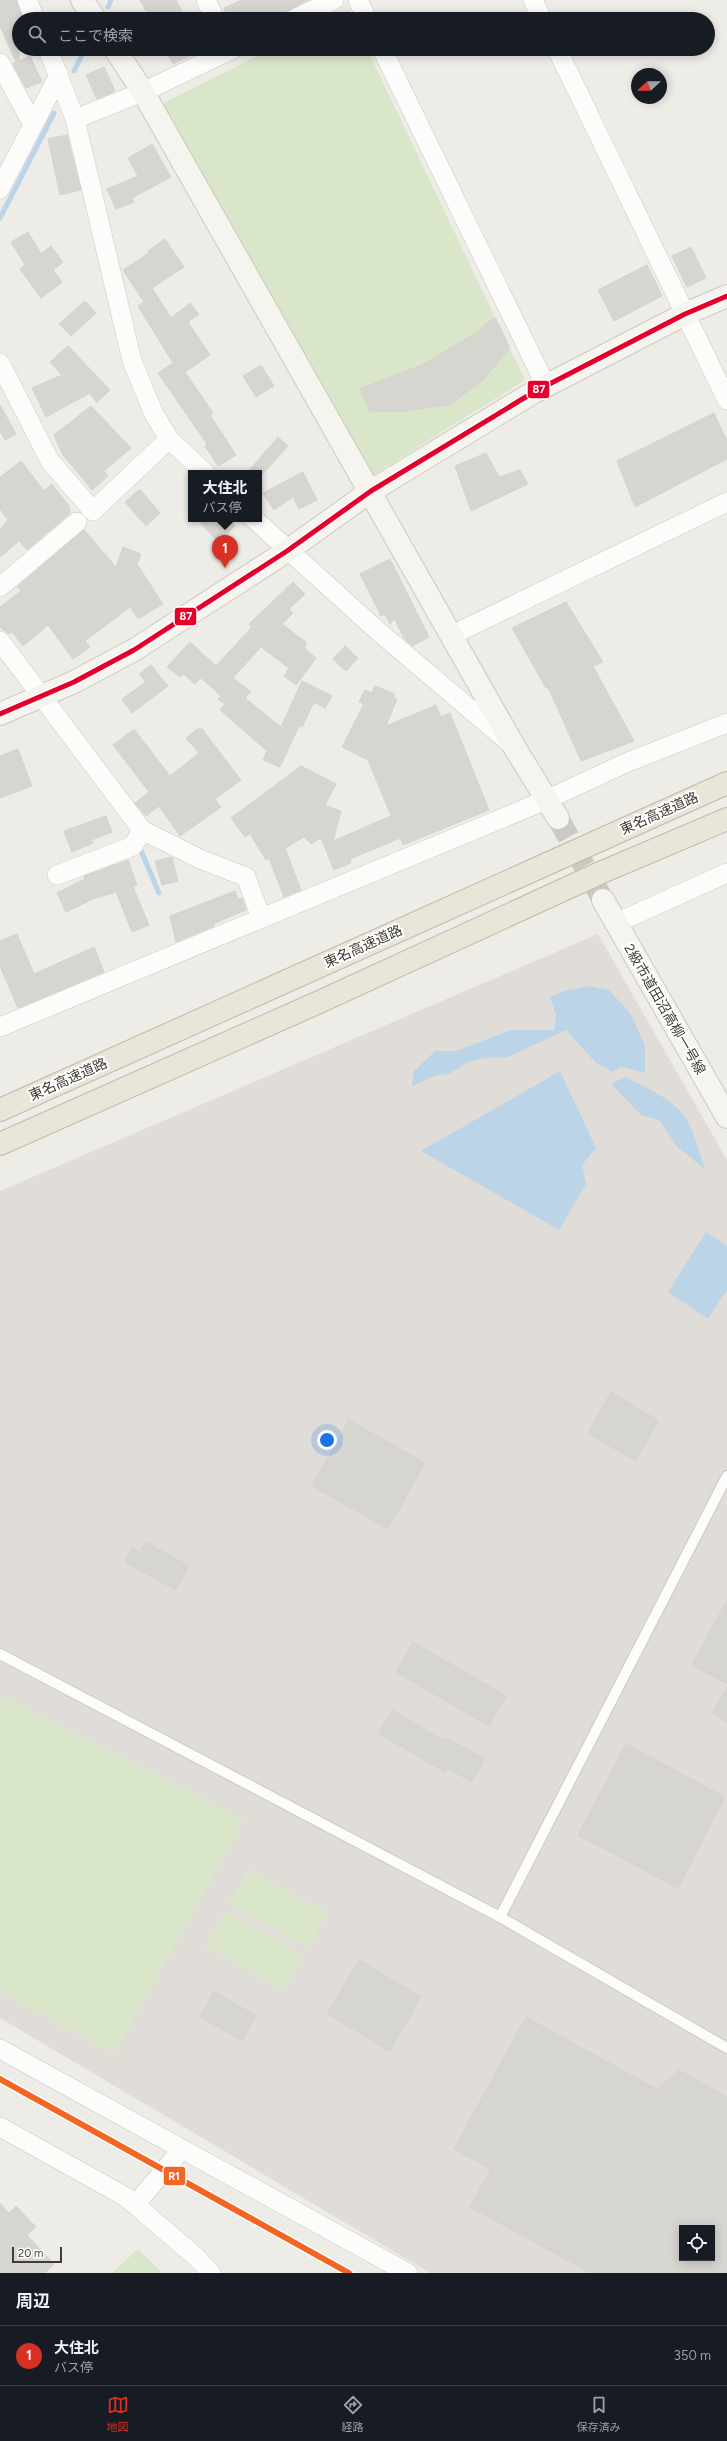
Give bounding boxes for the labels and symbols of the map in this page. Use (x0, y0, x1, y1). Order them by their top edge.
north arrow (631, 68, 667, 104)
line badge: 87 (527, 380, 550, 399)
text: 87 (533, 383, 545, 396)
pin: 1 (212, 535, 238, 568)
line badge: 87 (174, 607, 197, 626)
text: 87 (180, 610, 192, 623)
street label: 東名高速道路 (617, 789, 701, 838)
street label: 東名高速道路 (321, 922, 405, 971)
street label: 2級市道田沼高柳一号線 (620, 941, 709, 1078)
street label: 東名高速道路 (26, 1055, 110, 1104)
your location (317, 1430, 337, 1450)
line badge: R1 (163, 2166, 186, 2186)
text: R1 (168, 2170, 180, 2183)
scale bar (12, 2245, 62, 2264)

